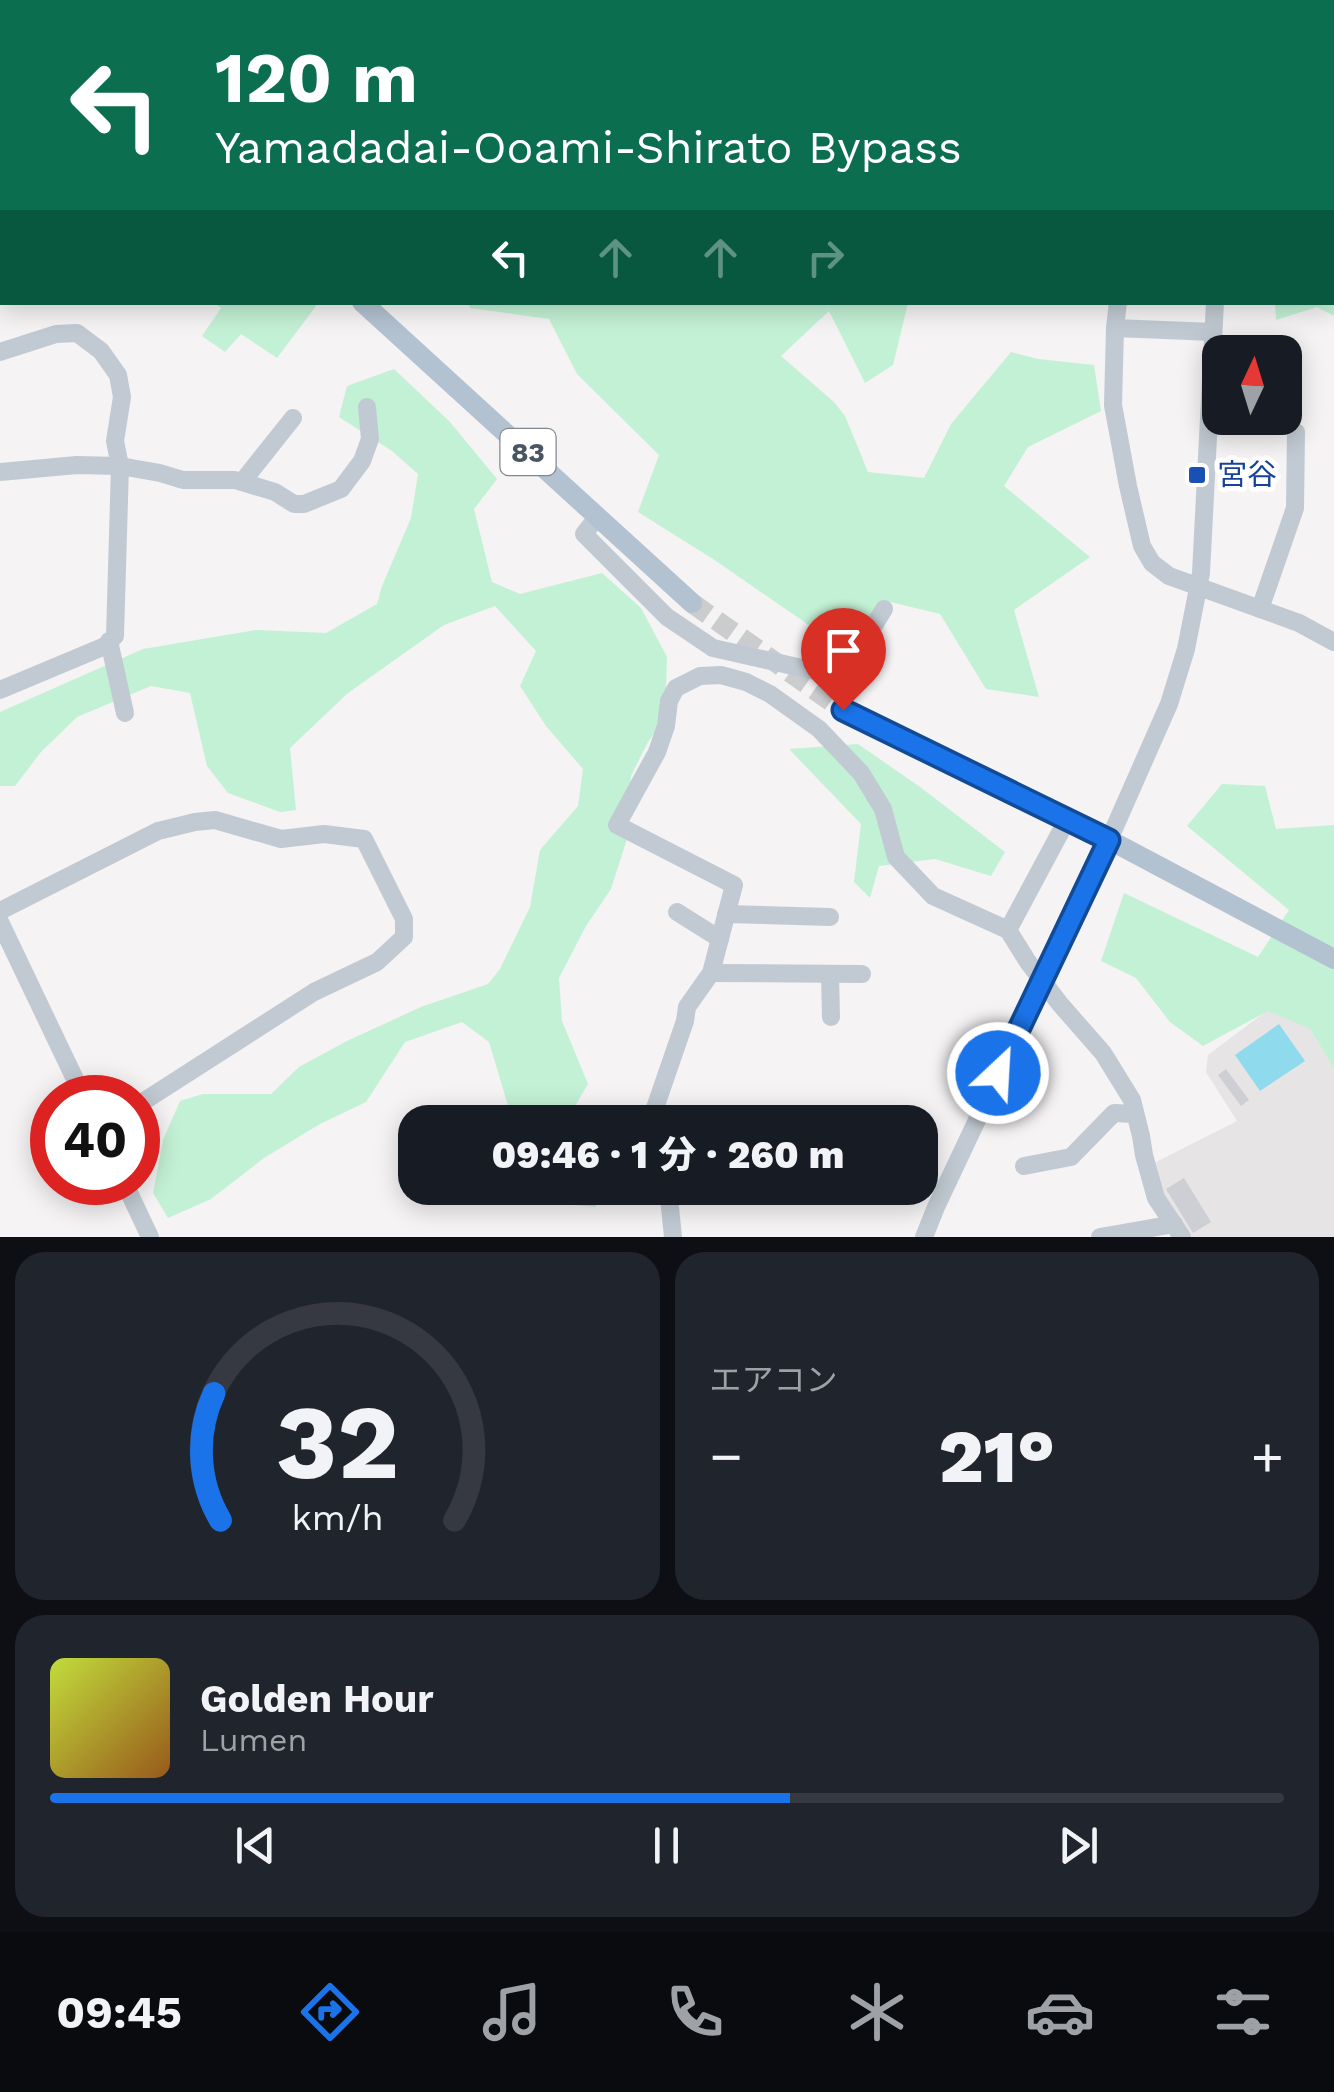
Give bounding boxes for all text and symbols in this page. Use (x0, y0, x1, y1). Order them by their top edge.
text: 120 m (215, 37, 418, 119)
icon: left (50, 40, 180, 170)
text: Yamadadai-Ooami-Shirato Bypass (215, 121, 962, 174)
icon: left (483, 230, 538, 285)
icon: ahead (588, 230, 643, 285)
icon: ahead (693, 230, 748, 285)
icon: right (798, 230, 853, 285)
north arrow (1202, 335, 1302, 435)
map controls (1202, 335, 1302, 435)
road number: 83 (500, 429, 556, 475)
place label: 宮谷 (1217, 457, 1277, 492)
marker: 宮谷 (1186, 464, 1208, 486)
pin (801, 608, 886, 711)
icon: arrive (816, 623, 871, 678)
position arrow (946, 1021, 1050, 1125)
speed limit sign: 40 (30, 1075, 160, 1205)
text: 09:46 · 1 分 · 260 m (492, 1133, 844, 1177)
text: エアコン (710, 1361, 838, 1399)
text: 32 (275, 1381, 399, 1503)
text: 21° (938, 1412, 1055, 1500)
text: − (710, 1424, 743, 1488)
text: + (1251, 1424, 1284, 1488)
text: km/h (291, 1497, 383, 1539)
text: Golden Hour (200, 1677, 434, 1721)
text: Lumen (200, 1721, 307, 1759)
icon: previous (228, 1818, 283, 1873)
icon: pause (639, 1818, 694, 1873)
icon: next (1051, 1818, 1106, 1873)
icon: directions (295, 1977, 365, 2047)
icon: music (477, 1977, 547, 2047)
icon: phone (660, 1977, 730, 2047)
icon: climate (842, 1977, 912, 2047)
icon: car (1025, 1977, 1095, 2047)
icon: filters (1208, 1977, 1278, 2047)
text: 09:45 (56, 1986, 182, 2039)

